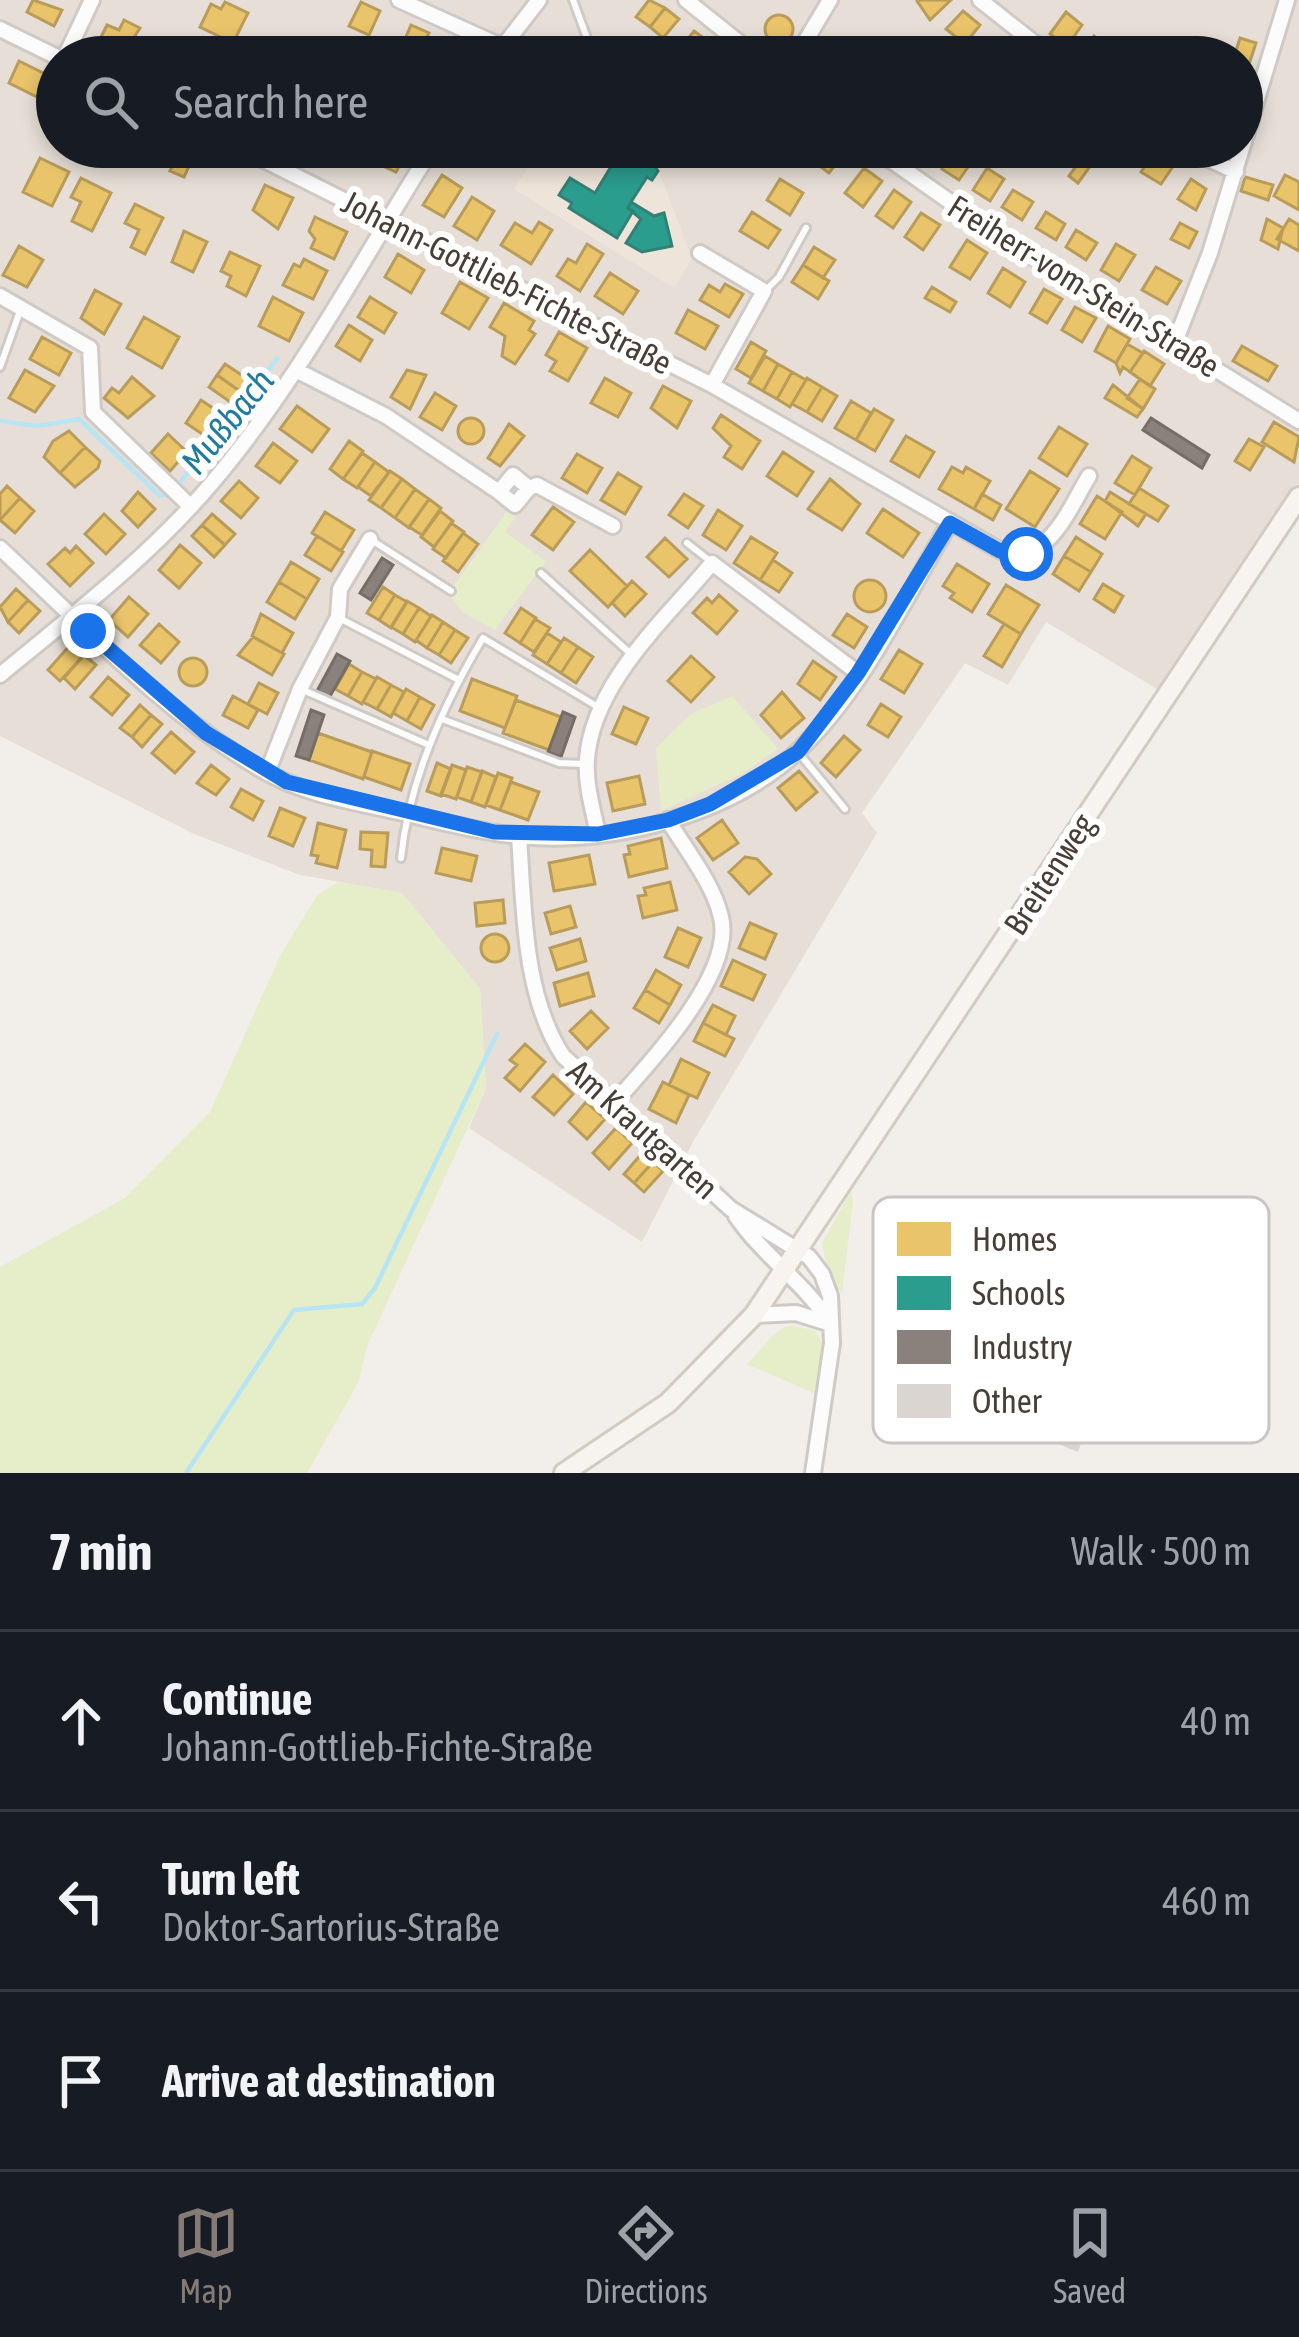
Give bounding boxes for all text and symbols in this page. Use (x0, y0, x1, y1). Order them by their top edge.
search box (36, 36, 1263, 168)
icon: search (78, 69, 144, 135)
text: Search here (174, 76, 368, 128)
street label: Johann-Gottlieb-Fichte-Straße (336, 182, 678, 382)
street label: Freiherr-vom-Stein-Straße (941, 187, 1227, 385)
water label: Mußbach (172, 360, 282, 482)
route start (999, 527, 1053, 581)
route end (61, 604, 115, 658)
street label: Breitenweg (996, 806, 1103, 942)
street label: Am Krautgarten (560, 1052, 726, 1206)
legend (873, 1197, 1269, 1443)
text: Homes (972, 1220, 1057, 1258)
text: Schools (972, 1274, 1066, 1312)
text: Industry (972, 1328, 1073, 1366)
text: Other (972, 1382, 1043, 1420)
text: 7 min (48, 1522, 152, 1581)
text: Walk · 500 m (1071, 1529, 1251, 1573)
text: Continue (162, 1673, 313, 1725)
icon: ahead (48, 1688, 114, 1754)
text: 40 m (1181, 1699, 1251, 1743)
text: Johann-Gottlieb-Fichte-Straße (162, 1725, 593, 1769)
text: Turn left (162, 1853, 300, 1905)
icon: left (48, 1868, 114, 1934)
text: 460 m (1163, 1879, 1251, 1923)
text: Doktor-Sartorius-Straße (162, 1905, 500, 1949)
icon: arrive (48, 2048, 114, 2114)
text: Arrive at destination (162, 2055, 496, 2107)
tab: Map (173, 2200, 239, 2310)
tab: Directions (584, 2200, 708, 2310)
tab: Saved (1053, 2200, 1126, 2310)

